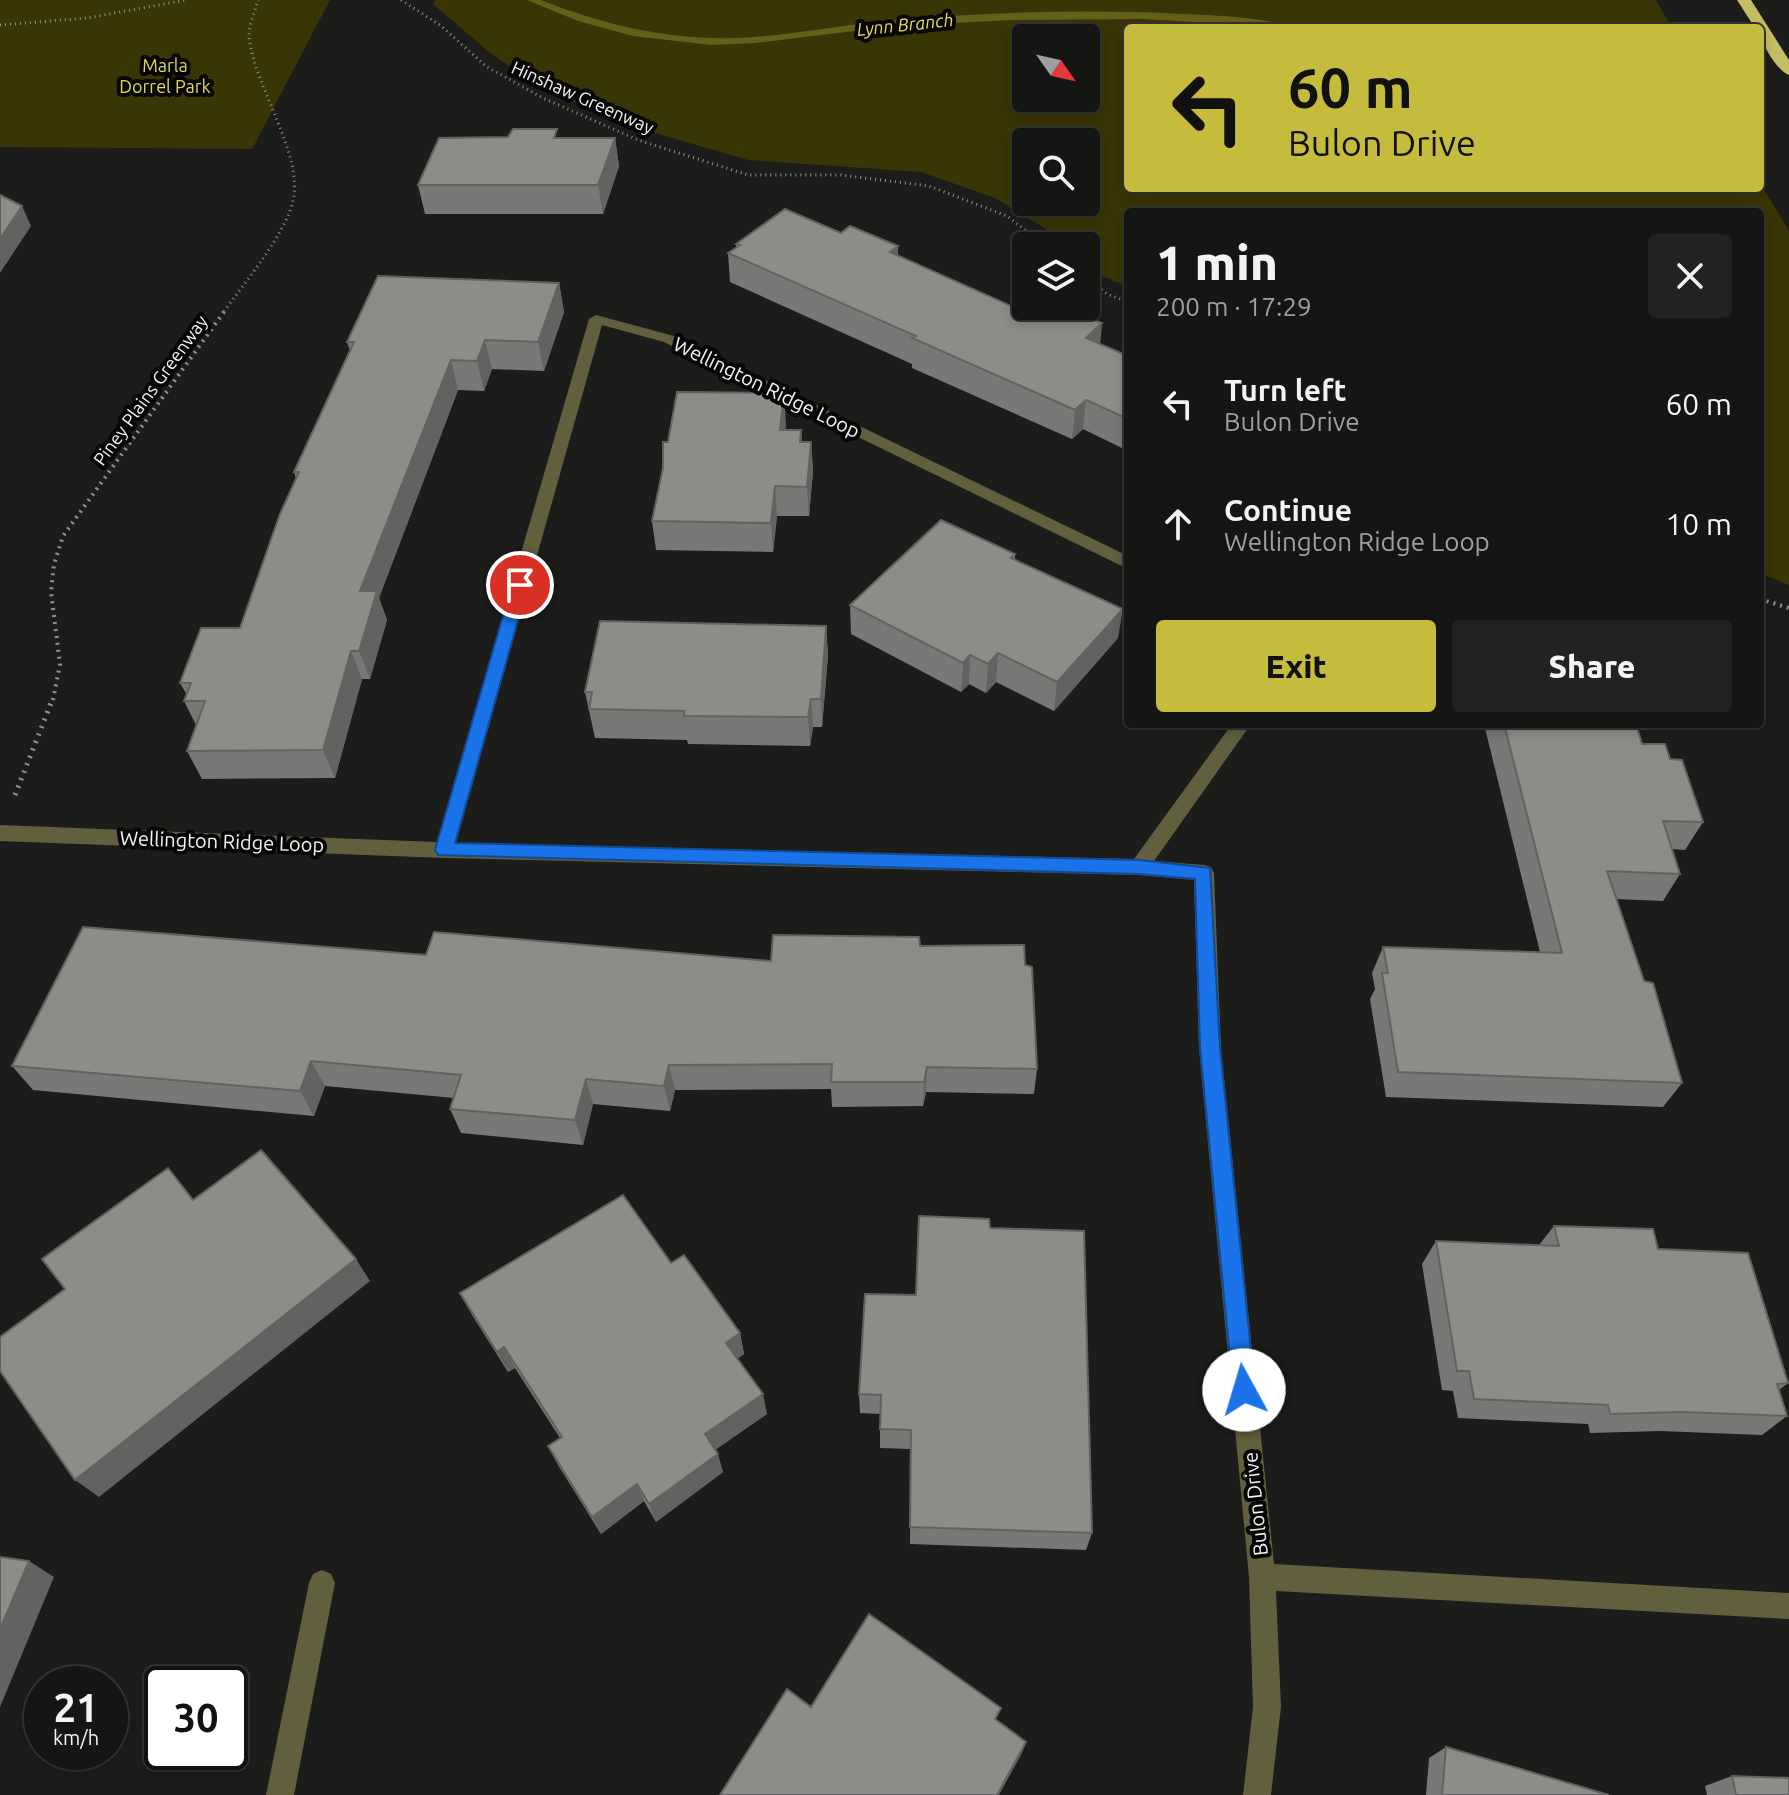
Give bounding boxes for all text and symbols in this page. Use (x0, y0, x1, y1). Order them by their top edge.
water label: Lynn Branch (856, 9, 954, 39)
north arrow (1012, 24, 1100, 112)
map controls (1012, 24, 1100, 320)
park label: Marla Dorrel Park (119, 55, 211, 96)
icon: left (1156, 56, 1260, 160)
text: 60 m (1288, 56, 1413, 119)
street label: Hinshaw Greenway (509, 57, 657, 137)
text: Bulon Drive (1288, 122, 1476, 163)
button: search (1012, 128, 1100, 216)
button: layers (1012, 232, 1100, 320)
button: close (1648, 234, 1732, 318)
text: 1 min (1156, 235, 1278, 289)
text: 200 m · 17:29 (1156, 292, 1312, 321)
street label: Piney Plains Greenway (89, 311, 211, 469)
street label: Wellington Ridge Loop (670, 332, 864, 442)
text: Turn left (1224, 373, 1346, 407)
icon: left (1156, 382, 1200, 426)
text: 60 m (1665, 387, 1732, 421)
text: Bulon Drive (1224, 407, 1360, 436)
text: Continue (1224, 493, 1352, 527)
icon: ahead (1156, 502, 1200, 546)
text: 10 m (1665, 507, 1732, 541)
text: Wellington Ridge Loop (1224, 527, 1490, 556)
pin (486, 551, 554, 619)
icon: arrive (498, 563, 542, 607)
button: Exit (1156, 620, 1436, 712)
button: Share (1452, 620, 1732, 712)
street label: Wellington Ridge Loop (119, 826, 325, 856)
position arrow (1202, 1348, 1286, 1432)
street label: Bulon Drive (1238, 1451, 1272, 1557)
speed limit sign: 30 (144, 1666, 248, 1770)
text: 21 (53, 1685, 99, 1730)
text: km/h (53, 1726, 99, 1749)

